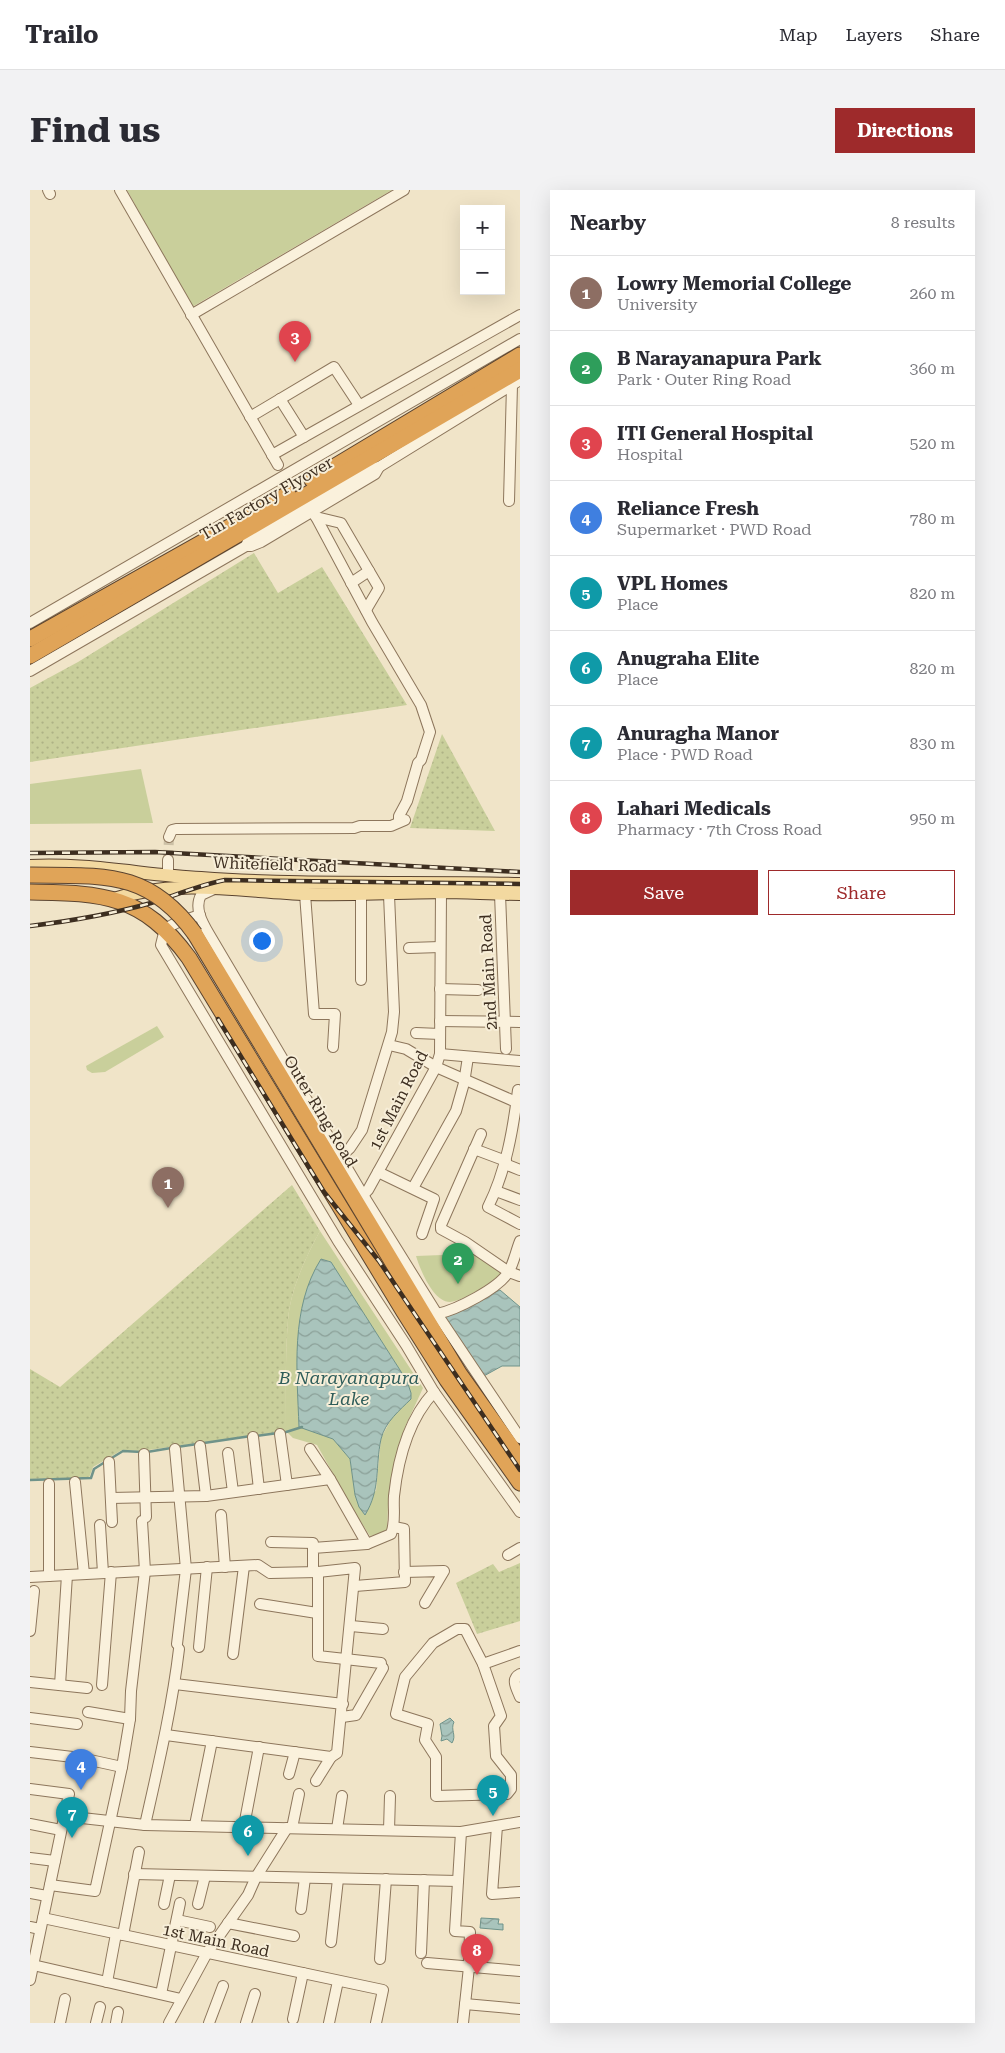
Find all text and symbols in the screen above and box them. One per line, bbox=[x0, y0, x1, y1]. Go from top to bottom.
text: Trailo bbox=[25, 21, 99, 49]
text: Map bbox=[779, 24, 818, 45]
text: Layers bbox=[846, 24, 902, 45]
text: Share bbox=[930, 24, 980, 45]
button: Directions bbox=[835, 108, 975, 153]
text: Find us bbox=[30, 110, 160, 151]
map controls bbox=[460, 205, 505, 295]
button: + bbox=[460, 205, 505, 250]
text: Nearby bbox=[570, 211, 646, 235]
text: 8 results bbox=[891, 213, 955, 232]
button: − bbox=[460, 250, 505, 295]
text: Lowry Memorial College bbox=[617, 272, 851, 295]
text: 1 bbox=[582, 284, 590, 303]
text: 260 m bbox=[909, 284, 955, 303]
text: University bbox=[617, 295, 698, 314]
pin: 3 bbox=[279, 321, 311, 362]
text: B Narayanapura Park bbox=[617, 347, 822, 370]
text: 2 bbox=[582, 359, 590, 378]
text: 360 m bbox=[909, 359, 955, 378]
text: Park · Outer Ring Road bbox=[617, 370, 791, 389]
text: ITI General Hospital bbox=[617, 422, 813, 445]
text: 3 bbox=[582, 434, 590, 453]
text: 520 m bbox=[909, 434, 955, 453]
text: Hospital bbox=[617, 445, 683, 464]
street label: Tin Factory Flyover bbox=[197, 453, 336, 544]
text: Reliance Fresh bbox=[617, 497, 759, 520]
text: 4 bbox=[582, 509, 590, 528]
text: 780 m bbox=[909, 509, 955, 528]
text: Supermarket · PWD Road bbox=[617, 520, 812, 539]
text: VPL Homes bbox=[617, 572, 728, 595]
text: 5 bbox=[582, 584, 590, 603]
text: 820 m bbox=[909, 584, 955, 603]
text: Place bbox=[617, 595, 658, 614]
text: Anugraha Elite bbox=[617, 647, 760, 670]
text: 6 bbox=[582, 659, 590, 678]
text: 820 m bbox=[909, 659, 955, 678]
text: Place bbox=[617, 670, 658, 689]
text: Anuragha Manor bbox=[617, 722, 779, 745]
text: 7 bbox=[582, 734, 590, 753]
text: 830 m bbox=[909, 734, 955, 753]
text: Place · PWD Road bbox=[617, 745, 753, 764]
text: Lahari Medicals bbox=[617, 797, 771, 820]
text: 8 bbox=[582, 809, 590, 828]
text: 950 m bbox=[909, 809, 955, 828]
text: Pharmacy · 7th Cross Road bbox=[617, 820, 822, 839]
street label: Whitefield Road bbox=[212, 853, 337, 876]
button: Save bbox=[570, 870, 758, 915]
button: Share bbox=[768, 870, 955, 915]
street label: 2nd Main Road bbox=[476, 913, 501, 1030]
your location bbox=[249, 928, 275, 954]
street label: 1st Main Road bbox=[365, 1047, 432, 1153]
street label: Outer Ring Road bbox=[280, 1052, 361, 1171]
pin: 1 bbox=[152, 1167, 184, 1208]
pin: 2 bbox=[442, 1243, 474, 1284]
water label: B Narayanapura Lake bbox=[278, 1367, 420, 1409]
pin: 4 bbox=[65, 1749, 97, 1790]
pin: 5 bbox=[477, 1775, 509, 1816]
pin: 7 bbox=[56, 1797, 88, 1838]
pin: 6 bbox=[232, 1815, 264, 1856]
street label: 1st Main Road bbox=[161, 1920, 271, 1961]
pin: 8 bbox=[461, 1934, 493, 1975]

